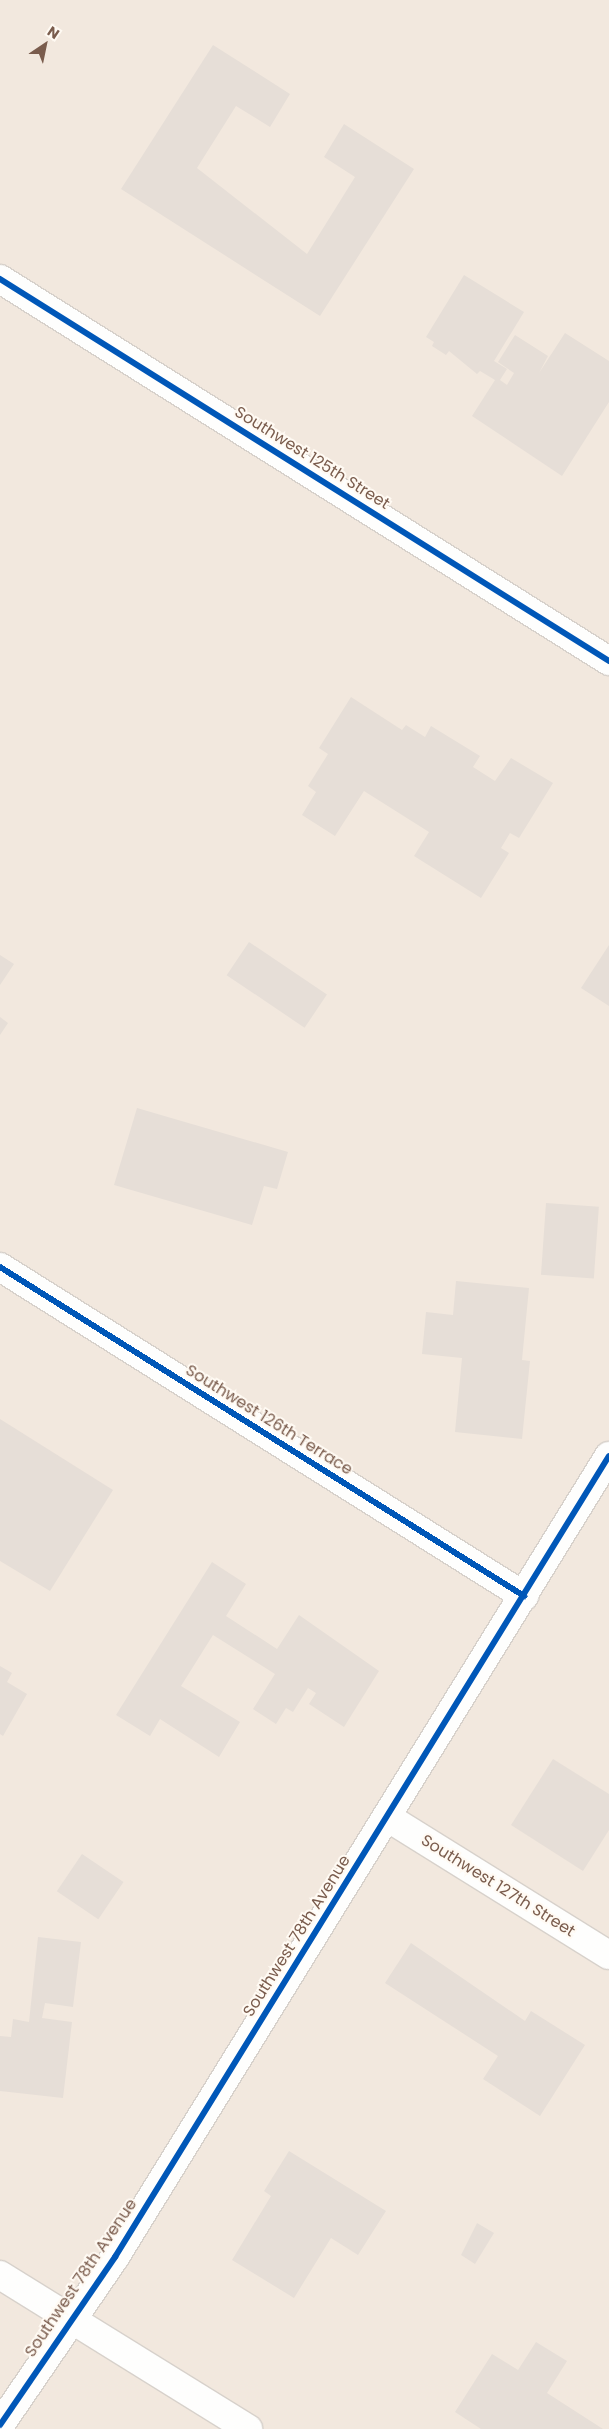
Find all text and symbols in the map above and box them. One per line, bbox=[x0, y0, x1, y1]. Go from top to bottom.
north arrow bbox=[20, 20, 70, 70]
text: N bbox=[43, 21, 63, 44]
street label: Southwest 125th Street bbox=[231, 402, 393, 514]
street label: Southwest 126th Terrace bbox=[182, 1361, 356, 1479]
street label: Southwest 127th Street bbox=[418, 1831, 578, 1941]
street label: Southwest 78th Avenue bbox=[239, 1852, 355, 2020]
street label: Southwest 78th Avenue bbox=[21, 2195, 141, 2361]

